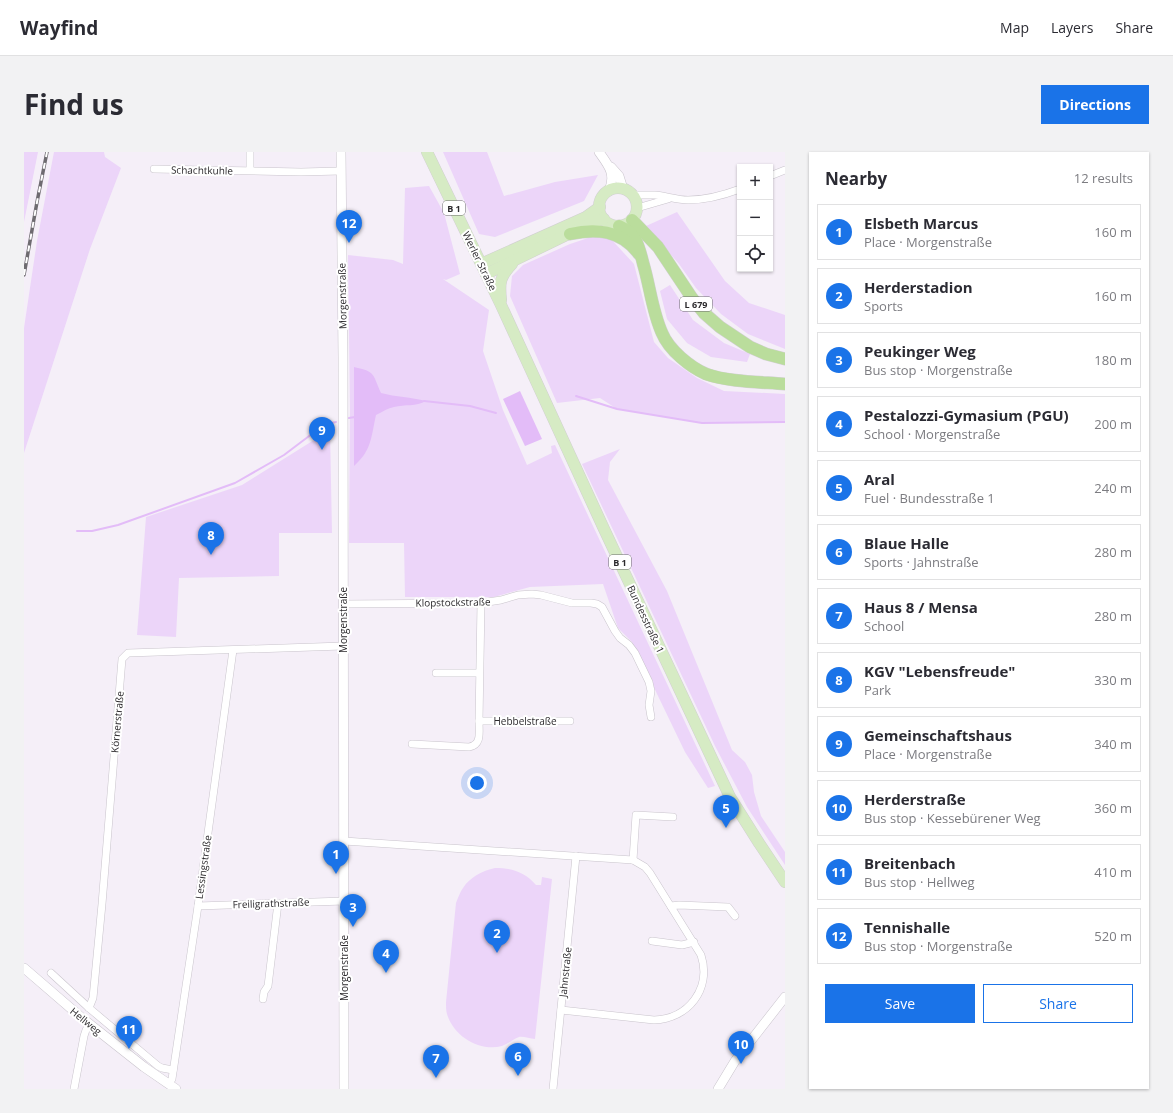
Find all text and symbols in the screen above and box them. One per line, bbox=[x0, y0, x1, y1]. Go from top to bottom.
text: Wayfind bbox=[20, 15, 98, 41]
text: Map bbox=[1000, 18, 1029, 37]
text: Layers bbox=[1051, 18, 1093, 37]
text: Share bbox=[1115, 18, 1153, 37]
text: Find us bbox=[24, 85, 124, 123]
button: Directions bbox=[1041, 85, 1149, 124]
street label: Schachtkuhle bbox=[171, 162, 234, 178]
map controls bbox=[737, 164, 773, 272]
button: + bbox=[737, 164, 773, 200]
text: Nearby bbox=[825, 167, 887, 190]
text: 12 results bbox=[1074, 169, 1133, 187]
button: − bbox=[737, 200, 773, 236]
road number: B 1 bbox=[443, 201, 465, 215]
pin: 12 bbox=[336, 210, 362, 243]
text: Elsbeth Marcus bbox=[864, 213, 978, 233]
text: 1 bbox=[835, 223, 843, 241]
text: 160 m bbox=[1094, 223, 1132, 241]
street label: Werler Straße bbox=[460, 229, 501, 293]
text: Place · Morgenstraße bbox=[864, 233, 992, 251]
button: locate bbox=[737, 236, 773, 272]
street label: Morgenstraße bbox=[334, 262, 350, 329]
text: Herderstadion bbox=[864, 277, 973, 297]
text: 2 bbox=[835, 287, 843, 305]
text: 160 m bbox=[1094, 287, 1132, 305]
road number: L 679 bbox=[680, 297, 712, 311]
text: Sports bbox=[864, 297, 903, 315]
text: Peukinger Weg bbox=[864, 341, 976, 361]
text: 3 bbox=[835, 351, 843, 369]
text: 180 m bbox=[1094, 351, 1132, 369]
text: Bus stop · Morgenstraße bbox=[864, 361, 1013, 379]
text: Pestalozzi-Gymasium (PGU) bbox=[864, 405, 1069, 425]
text: 4 bbox=[835, 415, 843, 433]
text: 200 m bbox=[1094, 415, 1132, 433]
pin: 9 bbox=[309, 417, 335, 450]
text: School · Morgenstraße bbox=[864, 425, 1000, 443]
text: Aral bbox=[864, 469, 895, 489]
text: 5 bbox=[835, 479, 843, 497]
text: 240 m bbox=[1094, 479, 1132, 497]
text: Fuel · Bundesstraße 1 bbox=[864, 489, 995, 507]
pin: 8 bbox=[198, 522, 224, 555]
text: Blaue Halle bbox=[864, 533, 949, 553]
text: 6 bbox=[835, 543, 843, 561]
text: 280 m bbox=[1094, 543, 1132, 561]
text: Sports · Jahnstraße bbox=[864, 553, 979, 571]
road number: B 1 bbox=[609, 555, 631, 569]
street label: Bundesstraße 1 bbox=[624, 583, 668, 655]
street label: Morgenstraße bbox=[336, 587, 350, 653]
street label: Klopstockstraße bbox=[415, 594, 491, 610]
text: Haus 8 / Mensa bbox=[864, 597, 978, 617]
text: 7 bbox=[835, 607, 843, 625]
text: 280 m bbox=[1094, 607, 1132, 625]
text: School bbox=[864, 617, 904, 635]
text: KGV "Lebensfreude" bbox=[864, 661, 1015, 681]
text: 8 bbox=[835, 671, 843, 689]
text: 330 m bbox=[1094, 671, 1132, 689]
text: Park bbox=[864, 681, 891, 699]
street label: Körnerstraße bbox=[107, 690, 127, 753]
street label: Hebbelstraße bbox=[493, 714, 557, 728]
text: Gemeinschaftshaus bbox=[864, 725, 1012, 745]
text: 9 bbox=[835, 735, 843, 753]
text: 340 m bbox=[1094, 735, 1132, 753]
text: Place · Morgenstraße bbox=[864, 745, 992, 763]
your location bbox=[467, 773, 487, 793]
text: Herderstraße bbox=[864, 789, 966, 809]
pin: 5 bbox=[713, 795, 739, 828]
text: 10 bbox=[832, 799, 846, 817]
text: 360 m bbox=[1094, 799, 1132, 817]
text: Bus stop · Kessebürener Weg bbox=[864, 809, 1041, 827]
street label: Lessingstraße bbox=[192, 834, 214, 900]
pin: 1 bbox=[323, 841, 349, 874]
text: Breitenbach bbox=[864, 853, 956, 873]
text: 11 bbox=[832, 863, 846, 881]
text: 410 m bbox=[1094, 863, 1132, 881]
text: Bus stop · Hellweg bbox=[864, 873, 975, 891]
pin: 3 bbox=[340, 894, 366, 927]
street label: Freiligrathstraße bbox=[232, 895, 310, 911]
text: Tennishalle bbox=[864, 917, 950, 937]
pin: 2 bbox=[484, 920, 510, 953]
text: 12 bbox=[832, 927, 846, 945]
text: 520 m bbox=[1094, 927, 1132, 945]
street label: Morgenstraße bbox=[337, 935, 351, 1001]
text: Bus stop · Morgenstraße bbox=[864, 937, 1013, 955]
pin: 4 bbox=[373, 940, 399, 973]
street label: Jahnstraße bbox=[555, 946, 575, 999]
button: Save bbox=[825, 984, 975, 1023]
button: Share bbox=[983, 984, 1133, 1023]
street label: Hellweg bbox=[67, 1004, 105, 1038]
pin: 11 bbox=[116, 1016, 142, 1049]
pin: 10 bbox=[728, 1031, 754, 1064]
pin: 6 bbox=[505, 1043, 531, 1076]
pin: 7 bbox=[423, 1045, 449, 1078]

